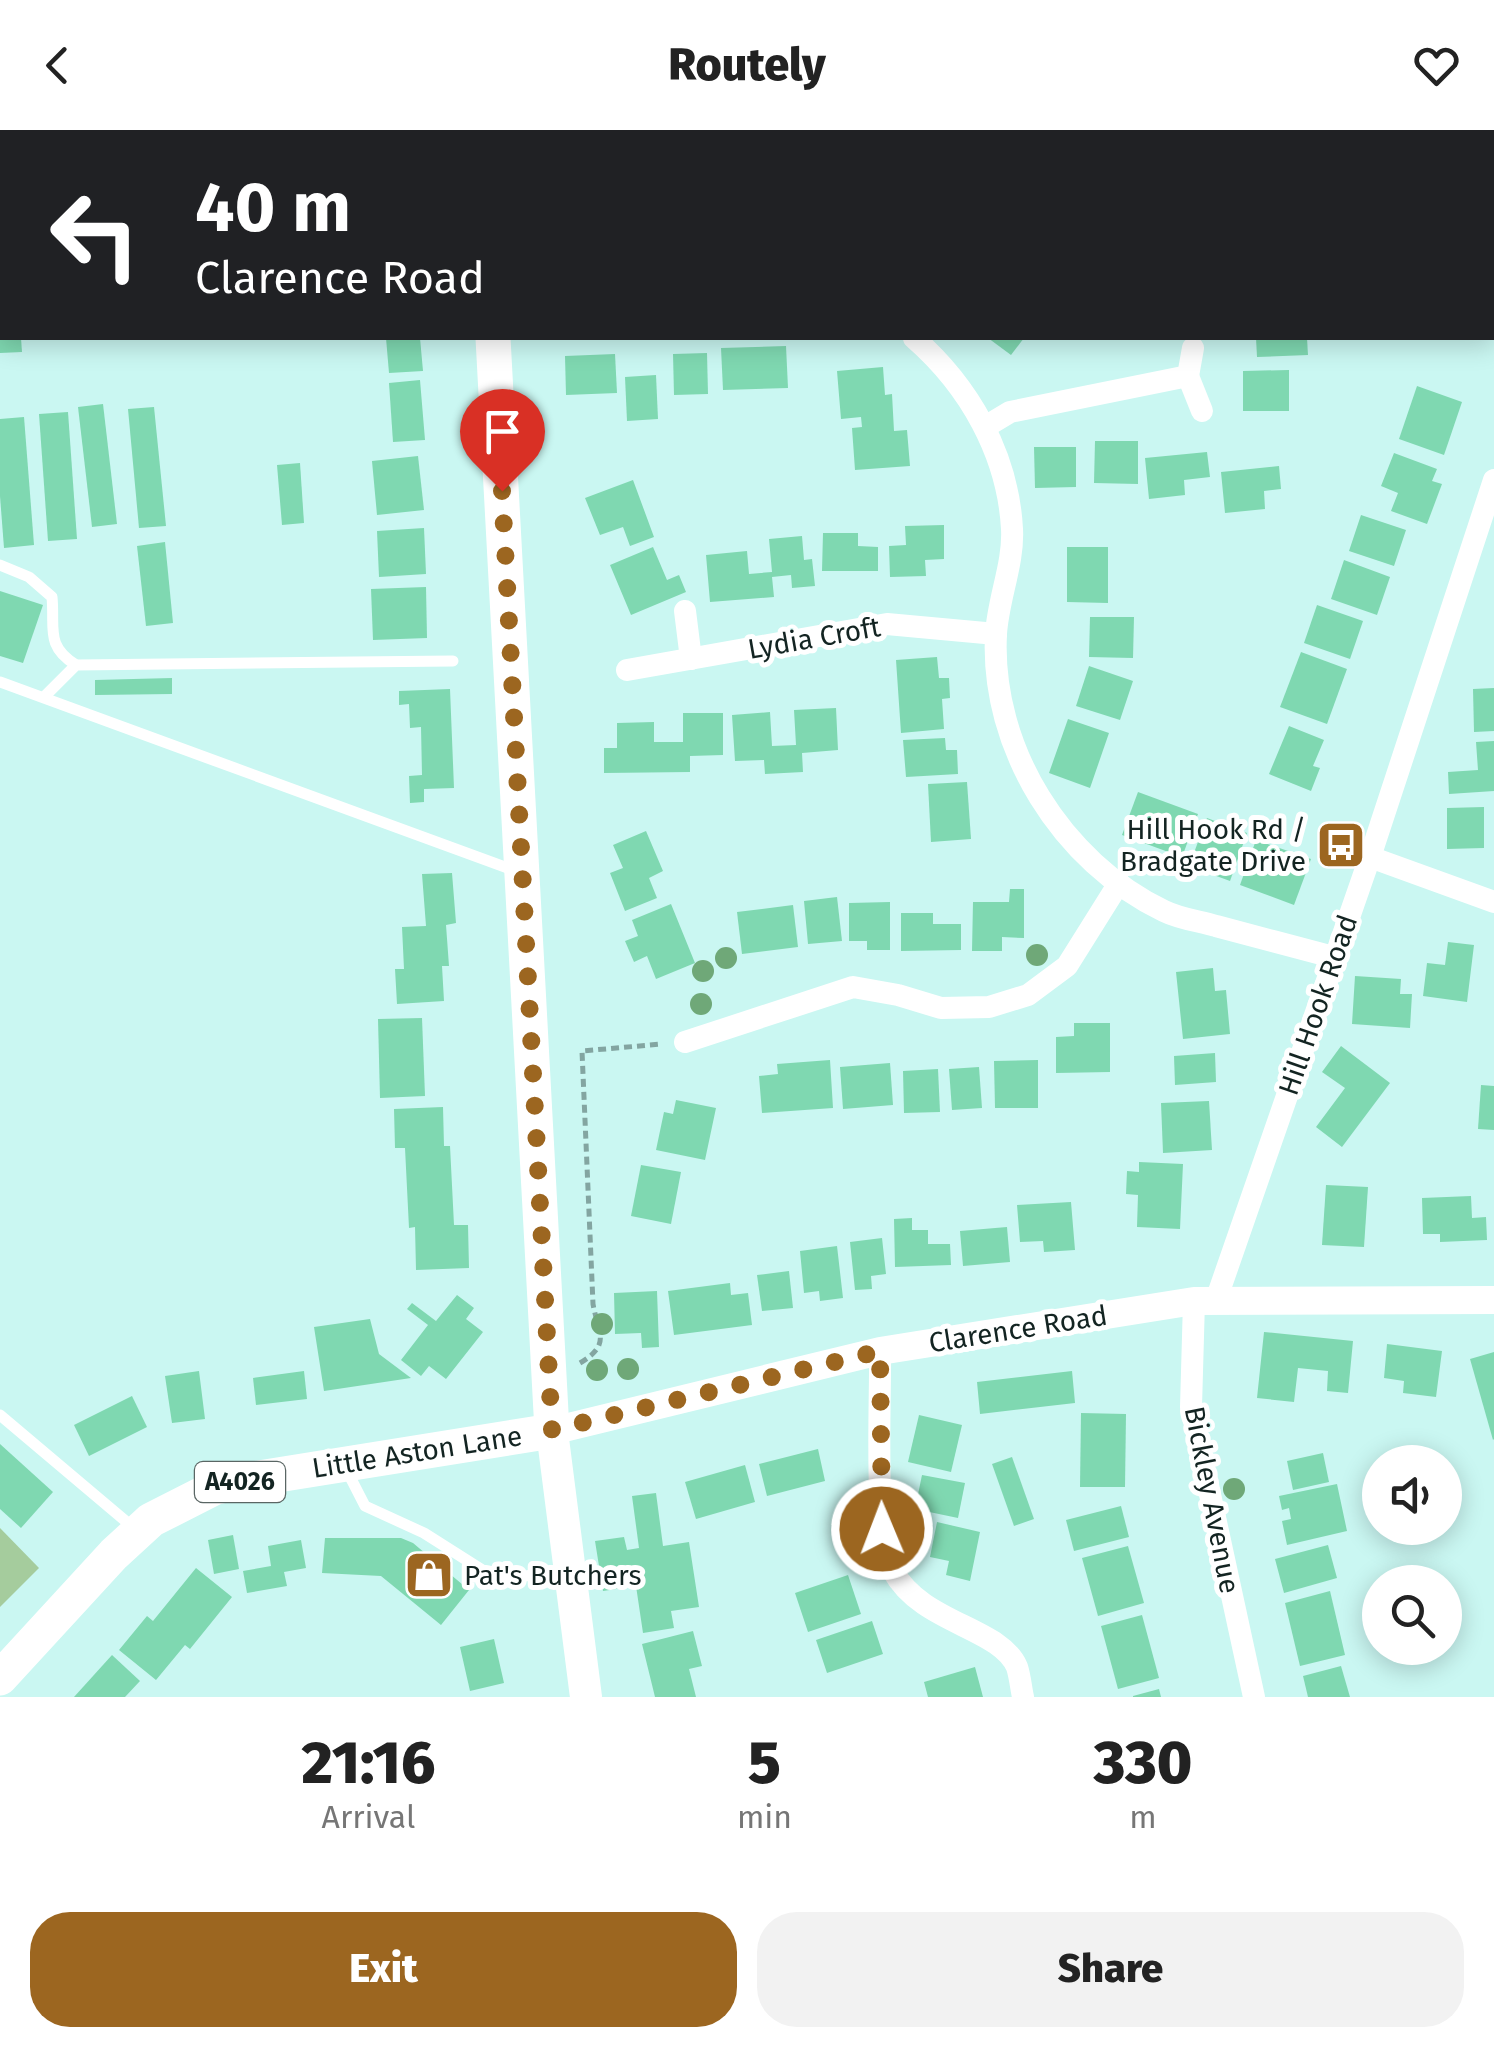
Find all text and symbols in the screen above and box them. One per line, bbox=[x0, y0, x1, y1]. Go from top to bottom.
icon: back bbox=[30, 38, 85, 93]
text: Routely bbox=[668, 38, 826, 92]
icon: heart bbox=[1409, 38, 1464, 93]
text: 40 m bbox=[195, 166, 351, 250]
icon: left bbox=[30, 170, 160, 300]
text: Clarence Road bbox=[195, 251, 485, 305]
pin bbox=[460, 389, 545, 492]
icon: arrive bbox=[475, 404, 530, 459]
street label: Lydia Croft bbox=[745, 610, 884, 666]
place label: Hill Hook Rd / Bradgate Drive bbox=[1120, 813, 1306, 878]
bus stop icon: Hill Hook Rd / Bradgate Drive bbox=[1315, 819, 1367, 871]
street label: Hill Hook Road bbox=[1272, 910, 1364, 1100]
street label: Clarence Road bbox=[926, 1299, 1110, 1359]
street label: Bickley Avenue bbox=[1178, 1404, 1246, 1596]
street label: Little Aston Lane bbox=[310, 1419, 524, 1485]
map controls bbox=[1362, 1445, 1462, 1665]
button: sound bbox=[1362, 1445, 1462, 1545]
road number: A4026 bbox=[195, 1462, 285, 1502]
position arrow bbox=[830, 1477, 934, 1581]
shop icon: Pat's Butchers bbox=[403, 1549, 455, 1601]
place label: Pat's Butchers bbox=[464, 1559, 642, 1592]
button: search bbox=[1362, 1565, 1462, 1665]
text: 21:16 bbox=[302, 1727, 435, 1799]
text: 5 bbox=[748, 1727, 781, 1799]
text: 330 bbox=[1094, 1727, 1192, 1799]
text: Arrival bbox=[322, 1798, 415, 1836]
text: min bbox=[737, 1798, 792, 1836]
text: m bbox=[1129, 1798, 1157, 1836]
button: Exit bbox=[30, 1912, 737, 2027]
button: Share bbox=[757, 1912, 1464, 2027]

